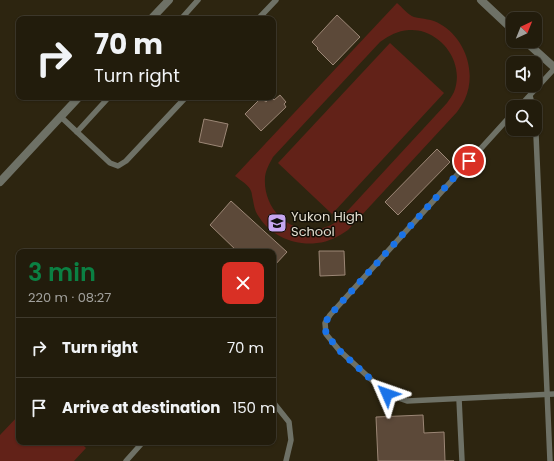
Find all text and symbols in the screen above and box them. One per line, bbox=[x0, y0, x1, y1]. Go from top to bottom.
north arrow bbox=[506, 12, 542, 48]
map controls bbox=[506, 12, 542, 136]
text: 70 m bbox=[94, 25, 163, 64]
icon: right bbox=[28, 32, 80, 84]
button: sound bbox=[506, 56, 542, 92]
text: Turn right bbox=[94, 63, 180, 88]
button: search bbox=[506, 100, 542, 136]
pin bbox=[452, 144, 486, 178]
icon: arrive bbox=[458, 150, 480, 172]
place label: Yukon High School bbox=[291, 207, 363, 241]
school or university icon: Yukon High School bbox=[266, 212, 288, 234]
text: 3 min bbox=[28, 256, 96, 289]
button: close bbox=[222, 262, 264, 304]
text: 220 m · 08:27 bbox=[28, 288, 111, 307]
icon: right bbox=[28, 337, 50, 359]
text: Turn right bbox=[62, 337, 138, 358]
text: 70 m bbox=[227, 337, 264, 358]
position arrow bbox=[366, 373, 408, 415]
icon: arrive bbox=[28, 397, 50, 419]
text: Arrive at destination bbox=[62, 397, 220, 418]
text: 150 m bbox=[232, 397, 275, 418]

